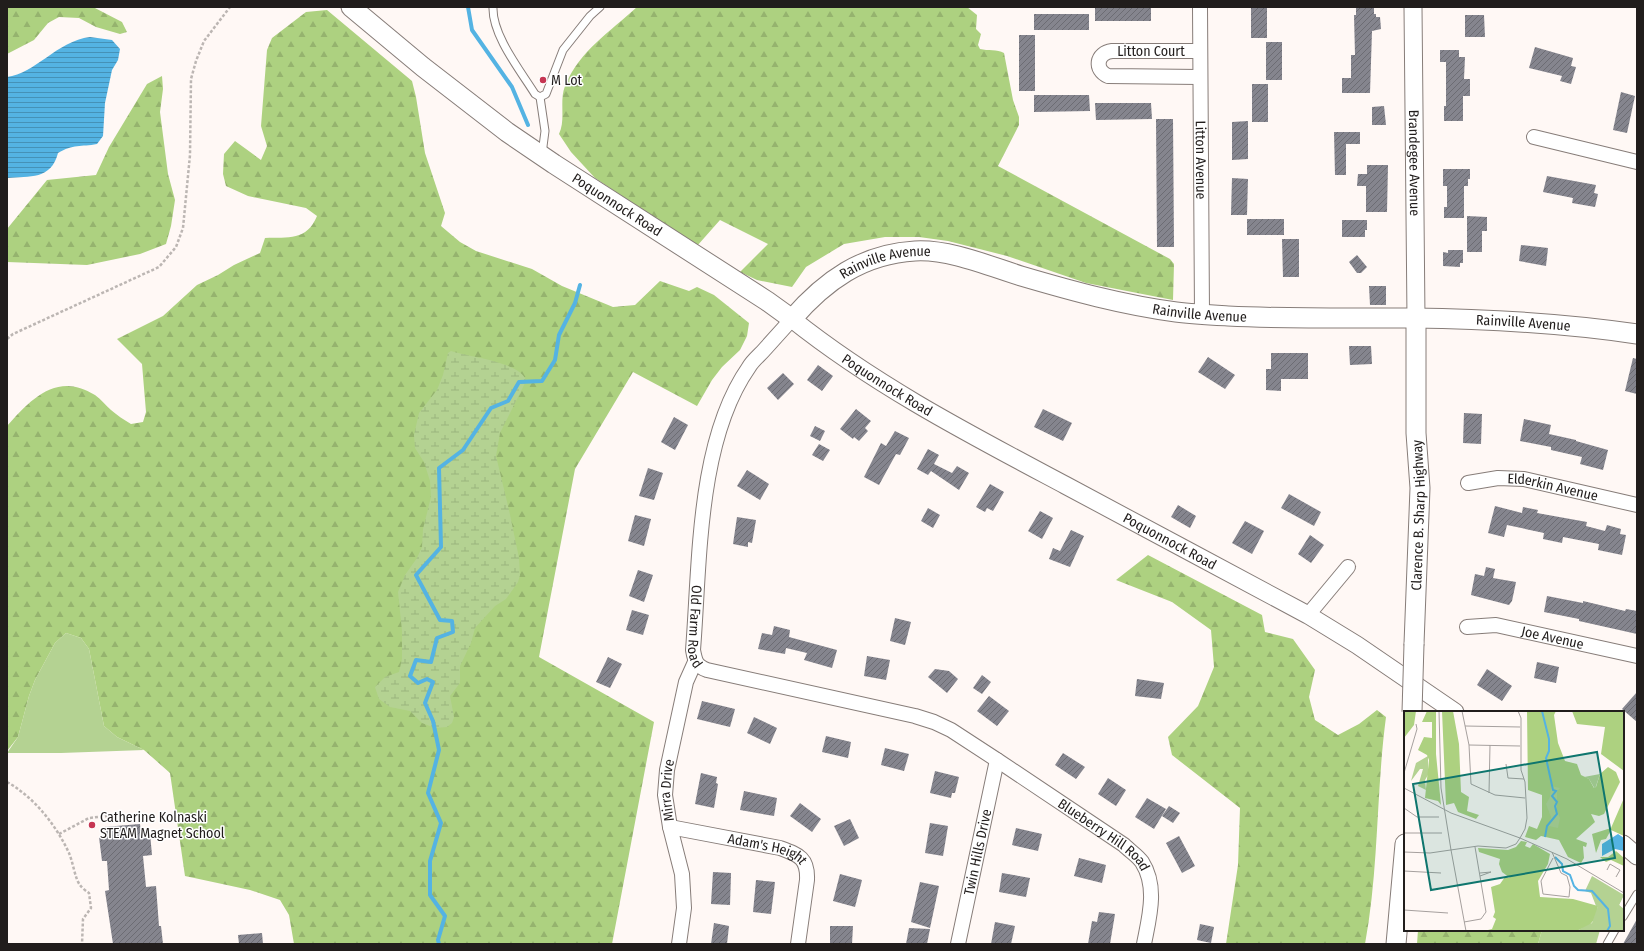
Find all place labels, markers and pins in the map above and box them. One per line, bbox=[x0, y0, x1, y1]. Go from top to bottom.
place label: M Lot bbox=[551, 72, 583, 89]
marker: M Lot bbox=[538, 75, 548, 85]
place label: Catherine Kolnaski STEAM Magnet School bbox=[100, 809, 225, 842]
marker: Catherine Kolnaski STEAM Magnet School bbox=[87, 820, 97, 830]

